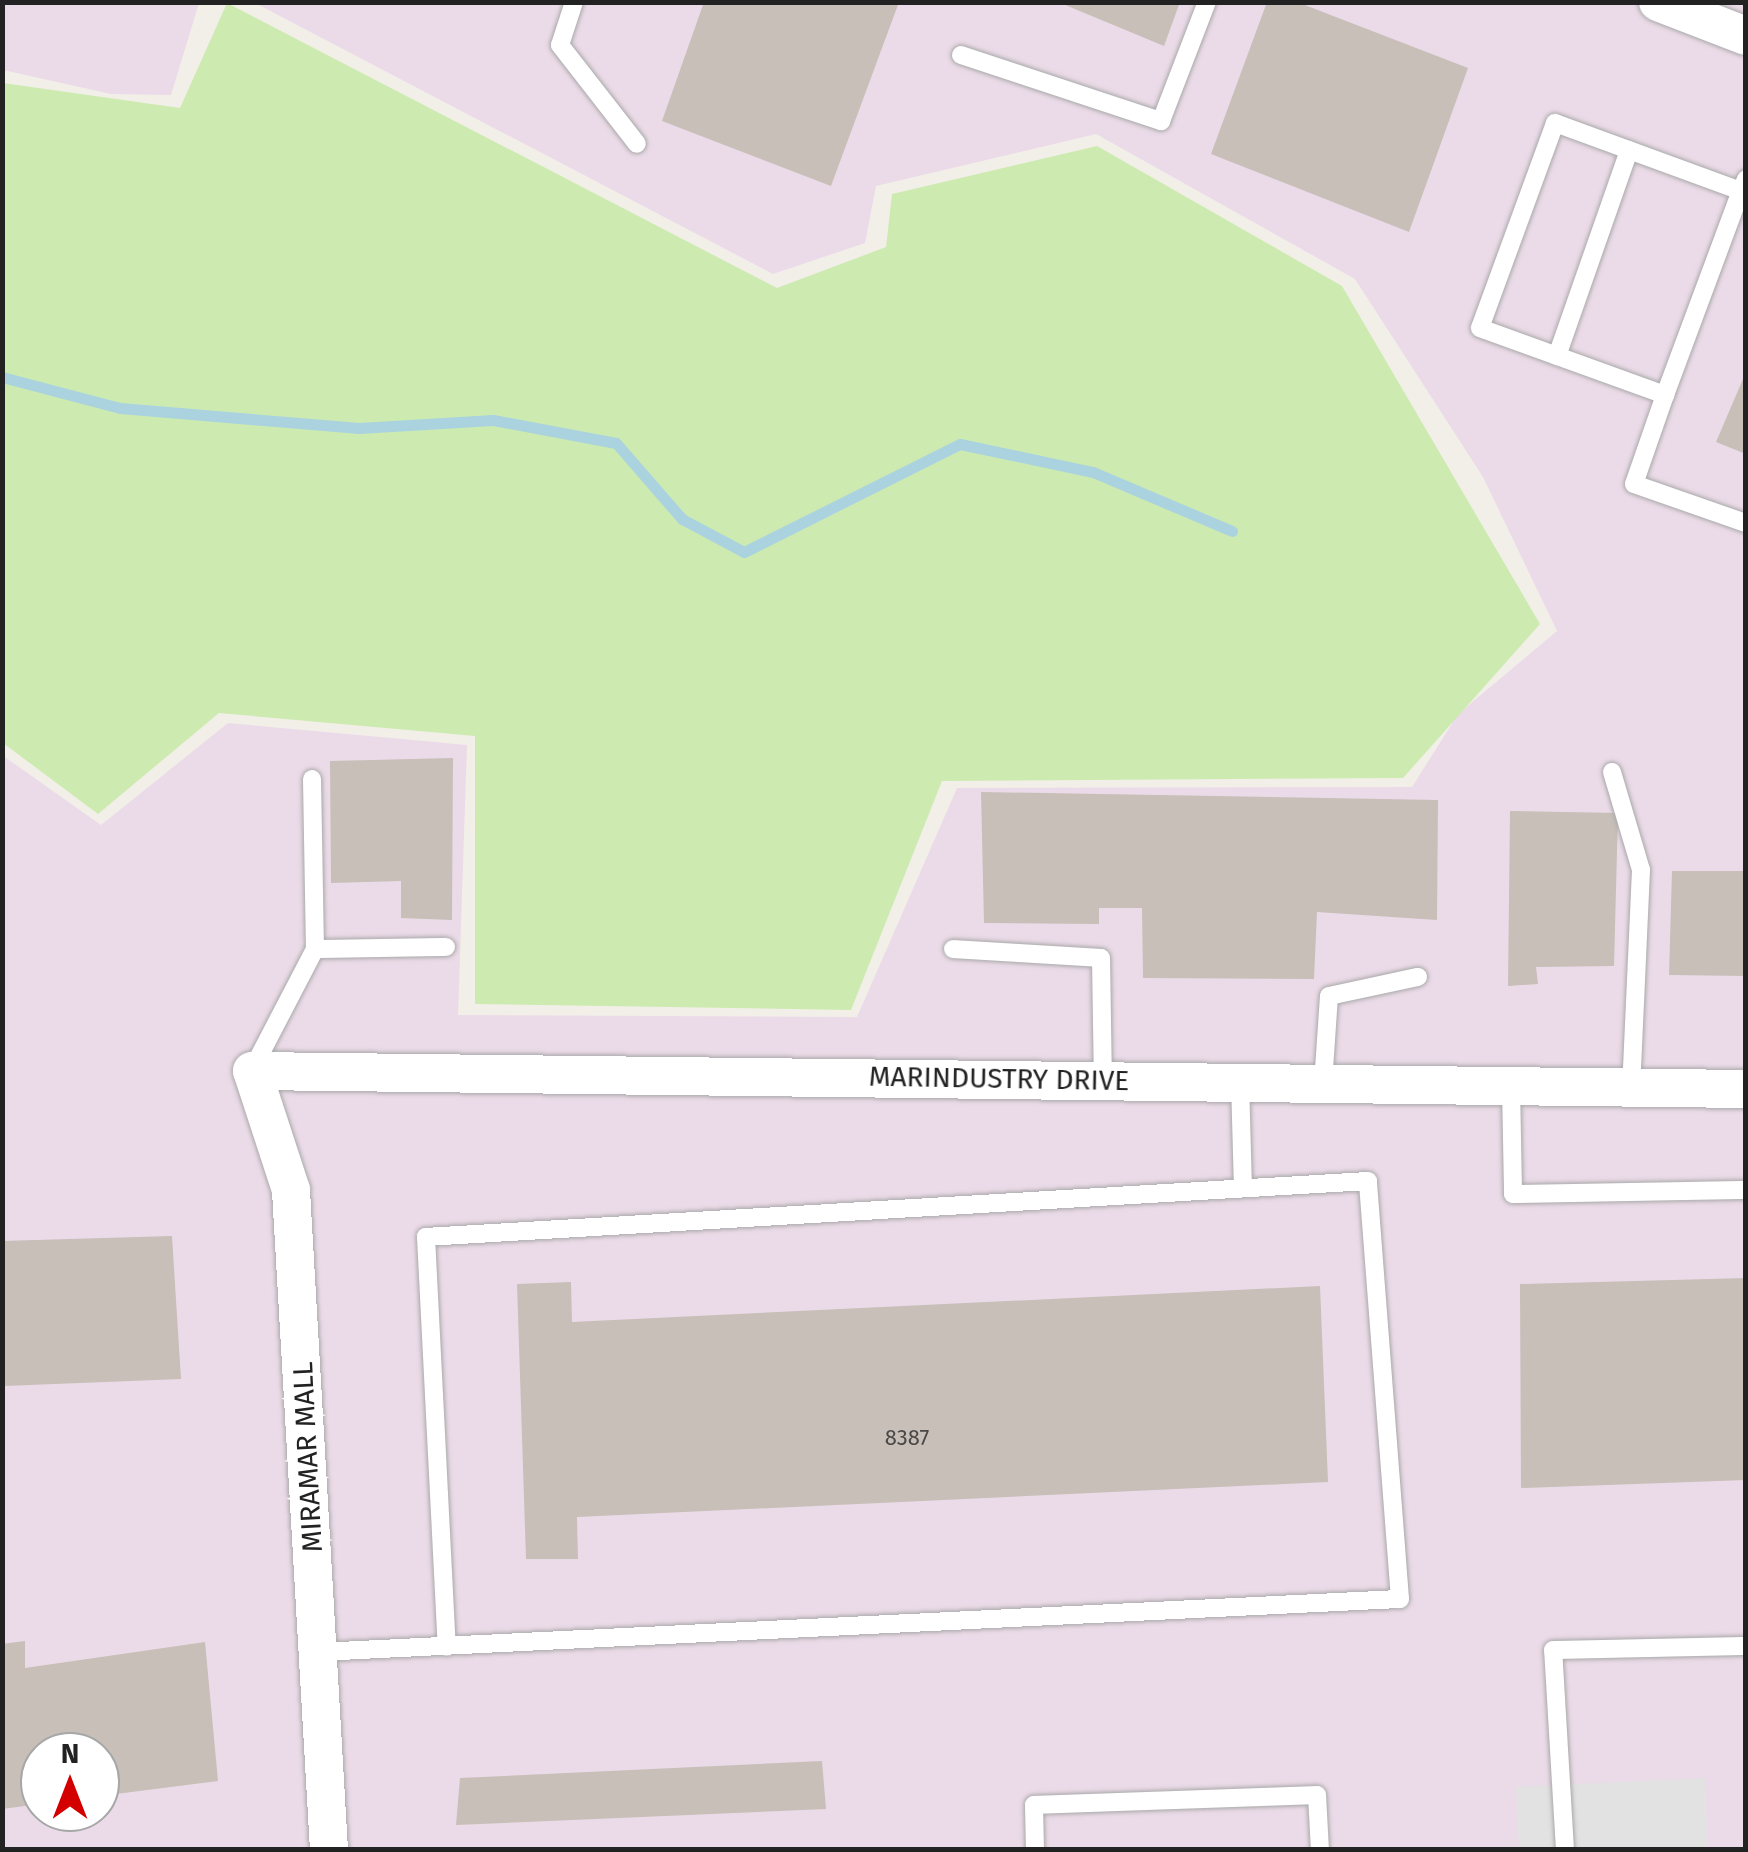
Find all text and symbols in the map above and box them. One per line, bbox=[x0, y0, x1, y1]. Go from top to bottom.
street label: MARINDUSTRY DRIVE bbox=[868, 1060, 1130, 1098]
street label: MIRAMAR MALL bbox=[286, 1361, 330, 1553]
house number: 8387 bbox=[885, 1425, 929, 1451]
north arrow bbox=[20, 1732, 120, 1832]
text: N bbox=[61, 1737, 79, 1770]

